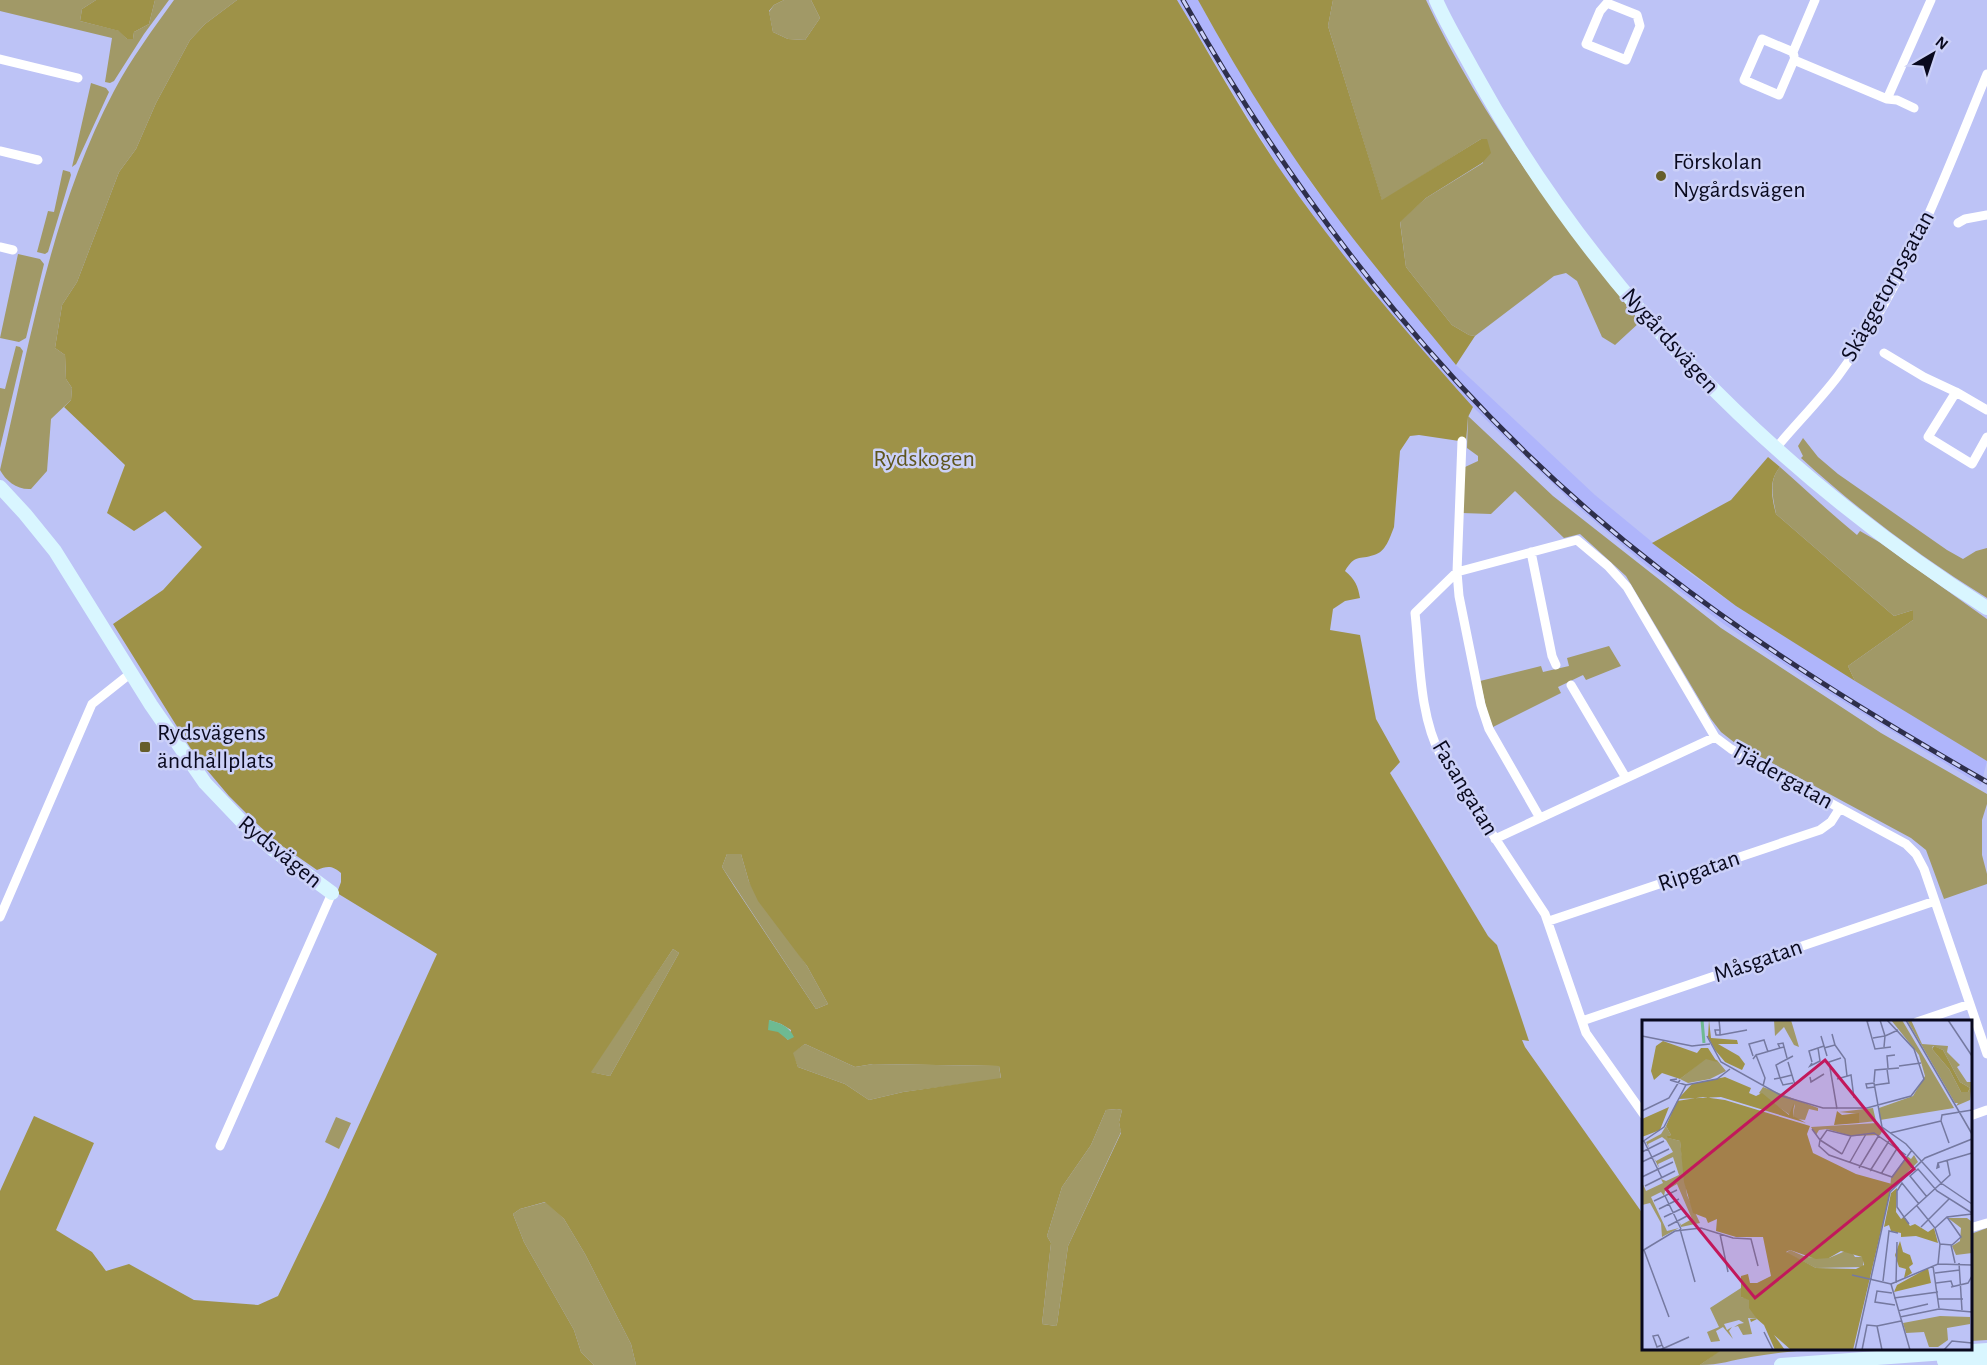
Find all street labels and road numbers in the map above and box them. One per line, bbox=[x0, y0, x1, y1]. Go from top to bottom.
street label: Skäggetorpsgatan bbox=[1837, 207, 1939, 365]
street label: Nygårdsvägen bbox=[1617, 284, 1723, 398]
street label: Fasangatan bbox=[1427, 736, 1503, 840]
street label: Tjädergatan bbox=[1727, 738, 1837, 814]
street label: Rydsvägen bbox=[234, 811, 326, 893]
street label: Ripgatan bbox=[1655, 846, 1743, 896]
street label: Måsgatan bbox=[1711, 935, 1805, 987]

